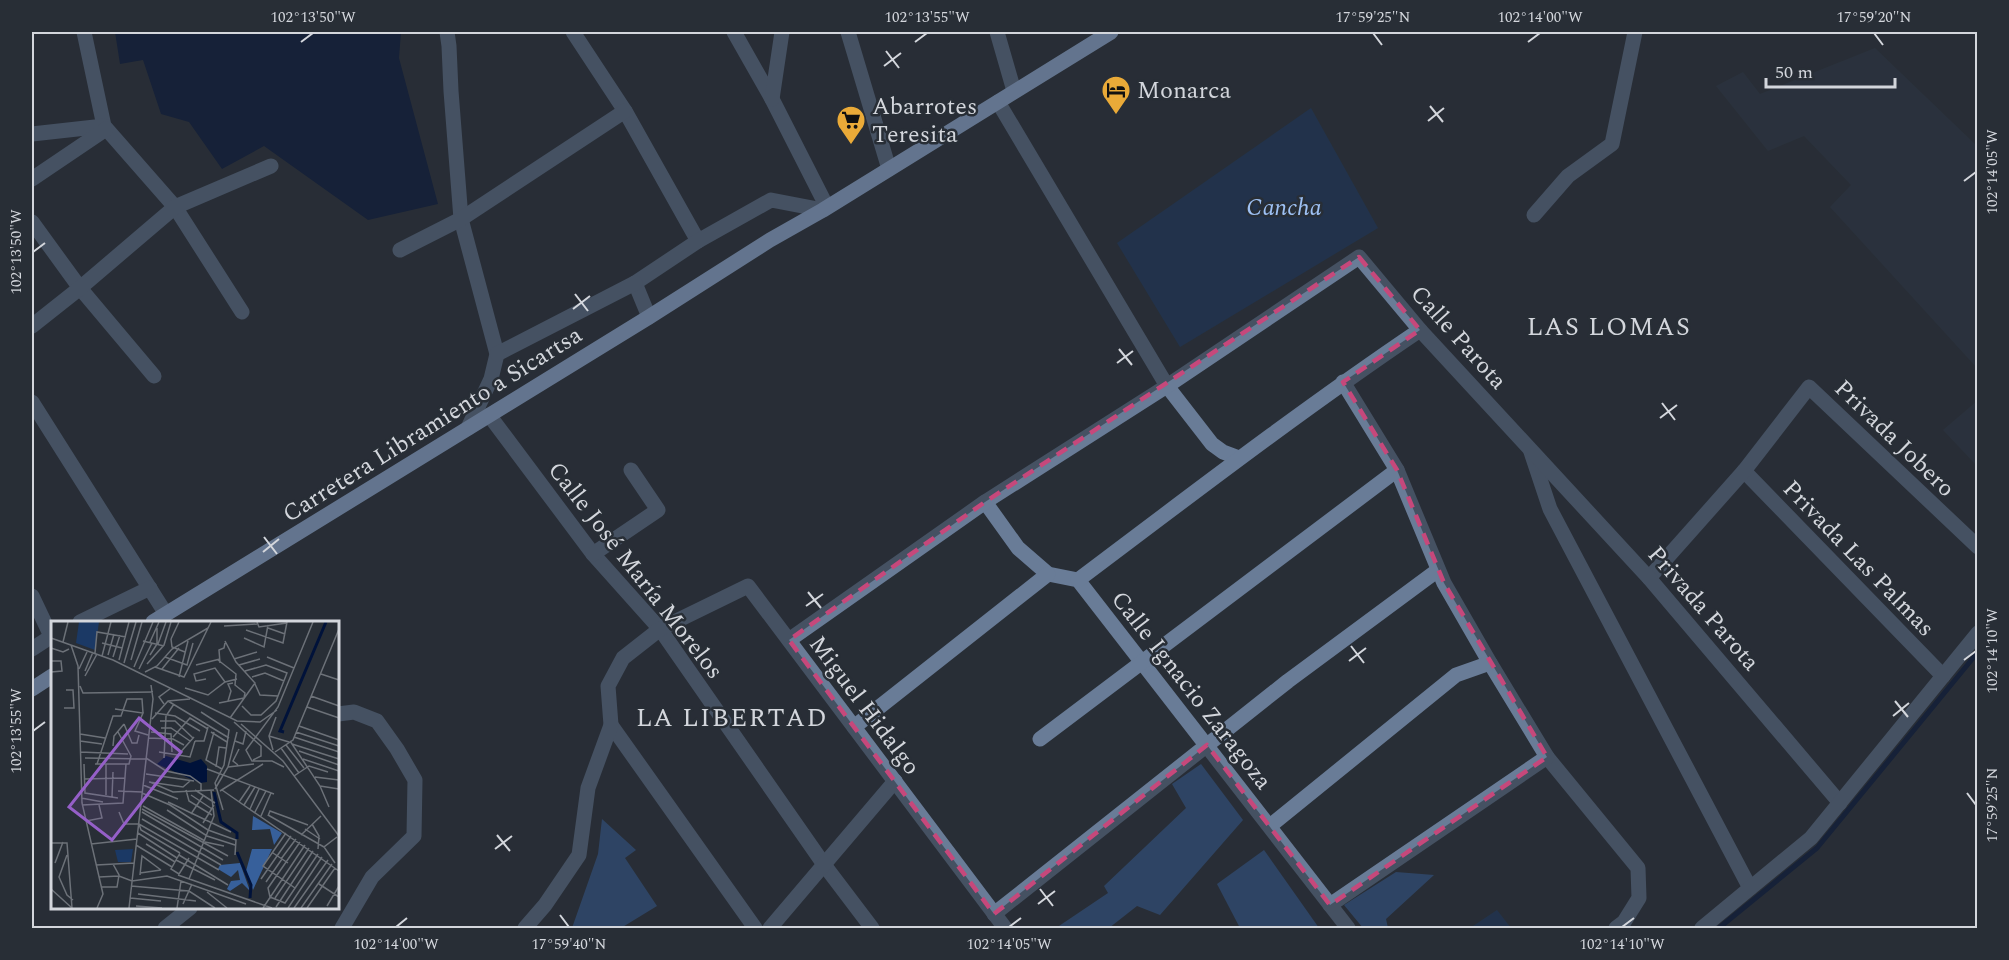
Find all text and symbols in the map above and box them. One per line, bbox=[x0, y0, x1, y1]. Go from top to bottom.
text: 102°13'50"W bbox=[270, 6, 356, 29]
text: 102°13'55"W bbox=[884, 6, 970, 29]
text: 17°59'25"N bbox=[1336, 6, 1411, 29]
text: 102°14'00"W bbox=[1497, 6, 1583, 29]
text: 17°59'20"N bbox=[1837, 6, 1912, 29]
scale bar bbox=[1766, 51, 1895, 89]
text: 50 m bbox=[1775, 59, 1813, 86]
place label: Monarca bbox=[1137, 73, 1232, 109]
hotel icon: Monarca bbox=[1100, 74, 1132, 116]
place label: Abarrotes Teresita bbox=[872, 89, 977, 153]
supermarket icon: Abarrotes Teresita bbox=[835, 104, 867, 146]
text: 102°14'05"W bbox=[1981, 129, 2004, 215]
park label: Cancha bbox=[1246, 190, 1322, 226]
text: 102°13'50"W bbox=[5, 209, 28, 295]
street label: Calle Parota bbox=[1401, 277, 1515, 398]
district label: LAS LOMAS bbox=[1527, 307, 1691, 347]
street label: Carretera Libramiento a Sicartsa bbox=[276, 317, 590, 532]
street label: Privada Jobero bbox=[1826, 372, 1963, 506]
street label: Calle José María Morelos bbox=[539, 454, 732, 687]
street label: Privada Las Palmas bbox=[1774, 472, 1943, 645]
street label: Privada Parota bbox=[1639, 538, 1768, 679]
street label: Calle Ignacio Zaragoza bbox=[1102, 583, 1281, 798]
text: 102°14'10"W bbox=[1981, 608, 2004, 694]
inset map bbox=[51, 621, 339, 909]
street label: Miguel Hidalgo bbox=[800, 628, 929, 783]
text: 102°13'55"W bbox=[5, 688, 28, 774]
district label: LA LIBERTAD bbox=[636, 698, 828, 738]
text: 17°59'25"N bbox=[1981, 767, 2004, 843]
text: 102°14'00"W bbox=[353, 933, 439, 956]
text: 17°59'40"N bbox=[532, 933, 607, 956]
text: 102°14'05"W bbox=[966, 933, 1052, 956]
text: 102°14'10"W bbox=[1579, 933, 1665, 956]

